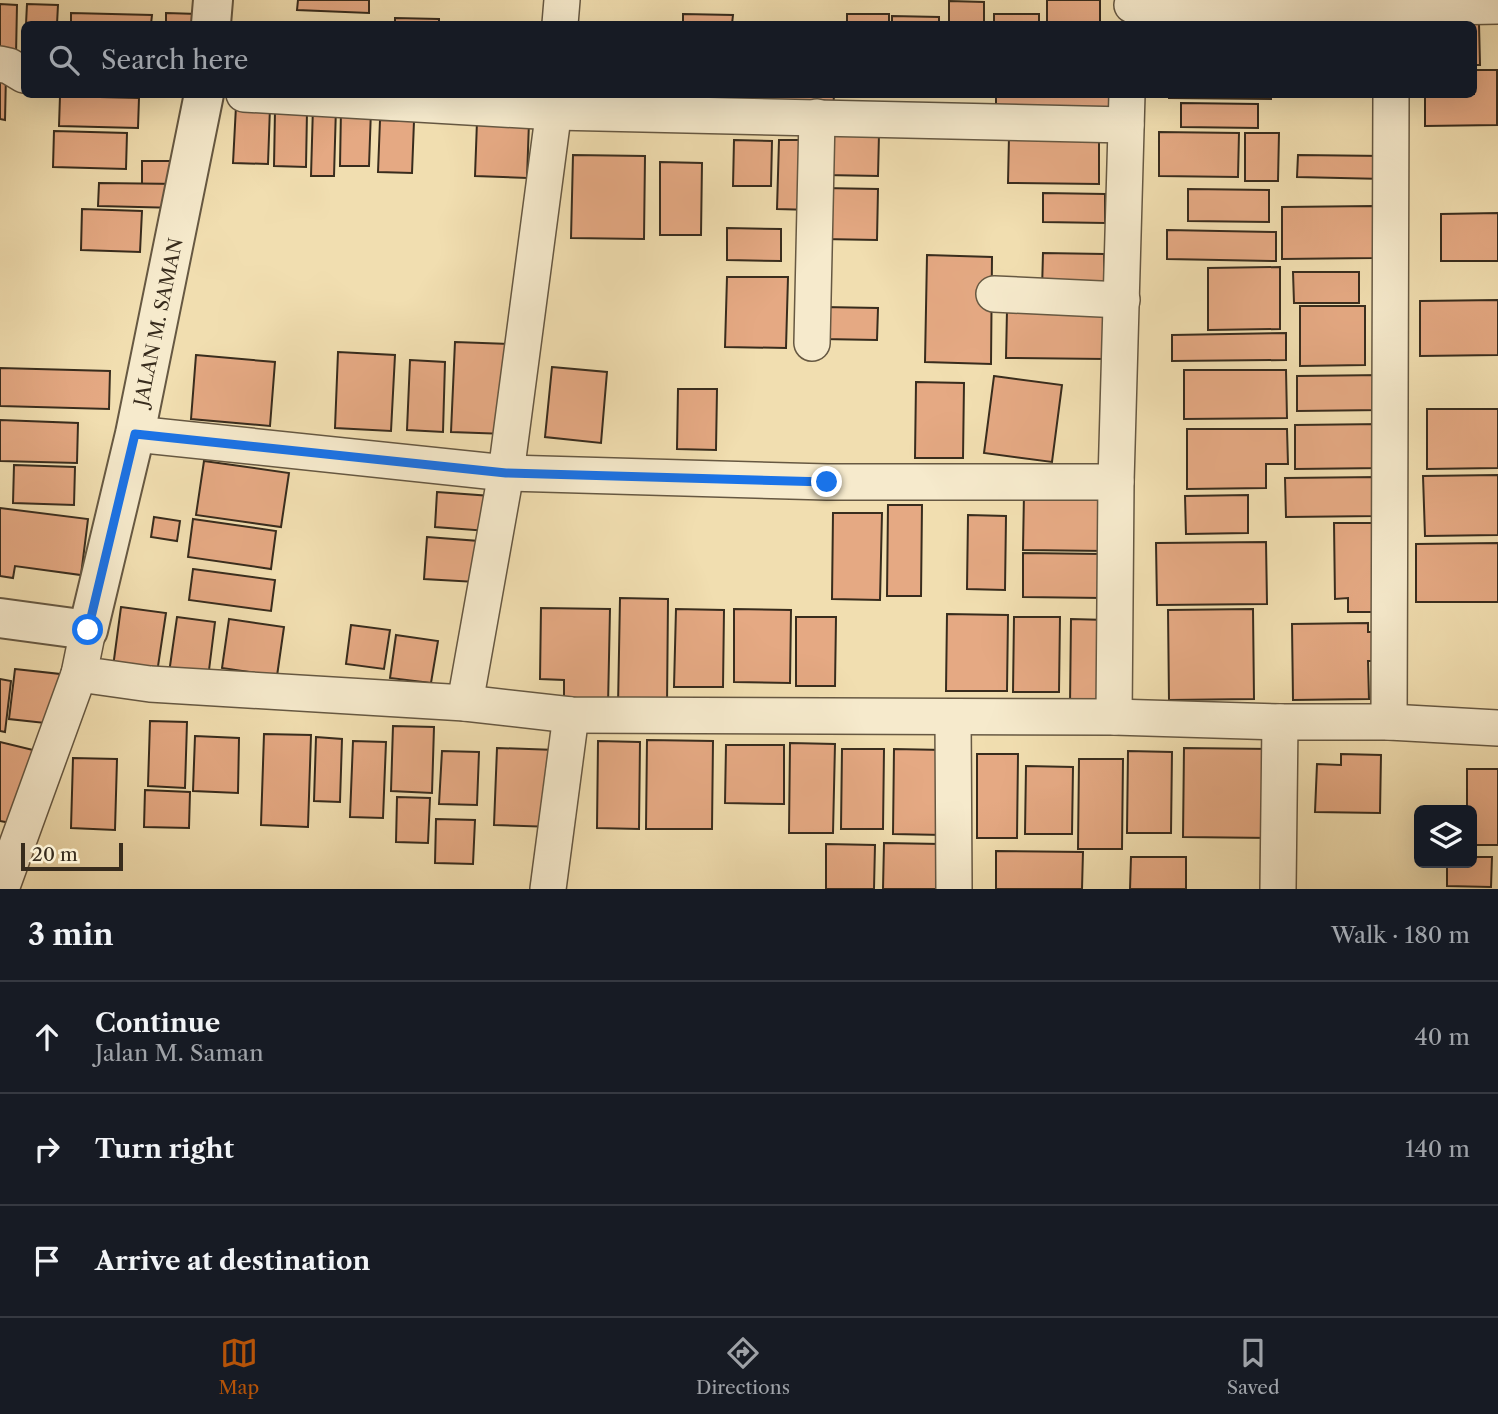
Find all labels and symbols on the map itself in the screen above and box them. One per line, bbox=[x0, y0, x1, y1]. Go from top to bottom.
street label: JALAN M. SAMAN bbox=[129, 236, 188, 411]
route end bbox=[811, 466, 842, 497]
route start bbox=[72, 614, 103, 645]
scale bar bbox=[21, 840, 122, 872]

